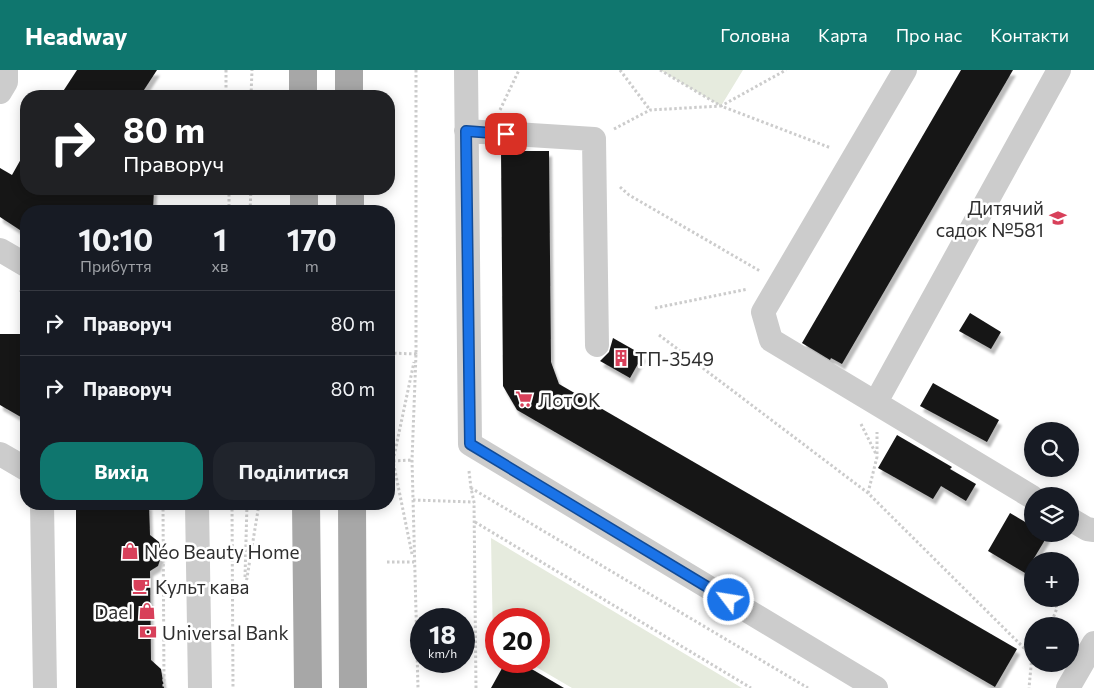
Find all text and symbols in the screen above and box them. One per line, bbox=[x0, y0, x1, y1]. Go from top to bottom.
text: Headway bbox=[25, 21, 128, 50]
text: Головна bbox=[720, 24, 790, 46]
text: Карта bbox=[818, 24, 868, 46]
text: Про нас bbox=[896, 24, 962, 46]
text: Контакти bbox=[990, 24, 1069, 46]
text: 80 m bbox=[123, 107, 205, 150]
icon: right bbox=[40, 110, 105, 175]
pin bbox=[485, 113, 527, 155]
icon: arrive bbox=[492, 120, 520, 148]
text: Праворуч bbox=[123, 150, 224, 177]
place label: Дитячий садок №581 bbox=[936, 196, 1044, 241]
school or university icon: Дитячий садок №581 bbox=[1048, 208, 1068, 228]
text: 10:10 bbox=[78, 220, 153, 257]
text: 1 bbox=[213, 220, 227, 257]
text: 170 bbox=[287, 220, 337, 257]
text: Прибуття bbox=[80, 256, 152, 275]
text: хв bbox=[212, 256, 229, 275]
text: m bbox=[305, 256, 319, 275]
icon: right bbox=[40, 309, 68, 337]
text: Праворуч bbox=[83, 312, 172, 335]
text: 80 m bbox=[331, 312, 375, 335]
place label: ТП-3549 bbox=[635, 347, 714, 370]
building icon: ТП-3549 bbox=[611, 348, 631, 368]
icon: right bbox=[40, 374, 68, 402]
text: Праворуч bbox=[83, 377, 172, 400]
text: 80 m bbox=[331, 377, 375, 400]
place label: ЛотОК bbox=[538, 388, 601, 411]
supermarket icon: ЛотОК bbox=[514, 389, 534, 409]
map controls bbox=[1024, 422, 1079, 672]
button: search bbox=[1024, 422, 1079, 477]
button: Вихід bbox=[40, 442, 203, 500]
button: Поділитися bbox=[213, 442, 375, 500]
button: layers bbox=[1024, 487, 1079, 542]
place label: Néo Beauty Home bbox=[144, 540, 300, 563]
shop icon: Néo Beauty Home bbox=[120, 541, 140, 561]
button: + bbox=[1024, 552, 1079, 607]
position arrow bbox=[702, 573, 754, 625]
place label: Культ кава bbox=[155, 575, 249, 598]
cafe icon: Культ кава bbox=[131, 576, 151, 596]
place label: Dael bbox=[94, 600, 133, 623]
shop icon: Dael bbox=[137, 601, 157, 621]
speed limit sign: 20 bbox=[485, 608, 550, 673]
button: − bbox=[1024, 617, 1079, 672]
text: 18 bbox=[429, 619, 456, 649]
place label: Universal Bank bbox=[162, 621, 289, 644]
bank icon: Universal Bank bbox=[138, 622, 158, 642]
text: km/h bbox=[428, 646, 457, 660]

